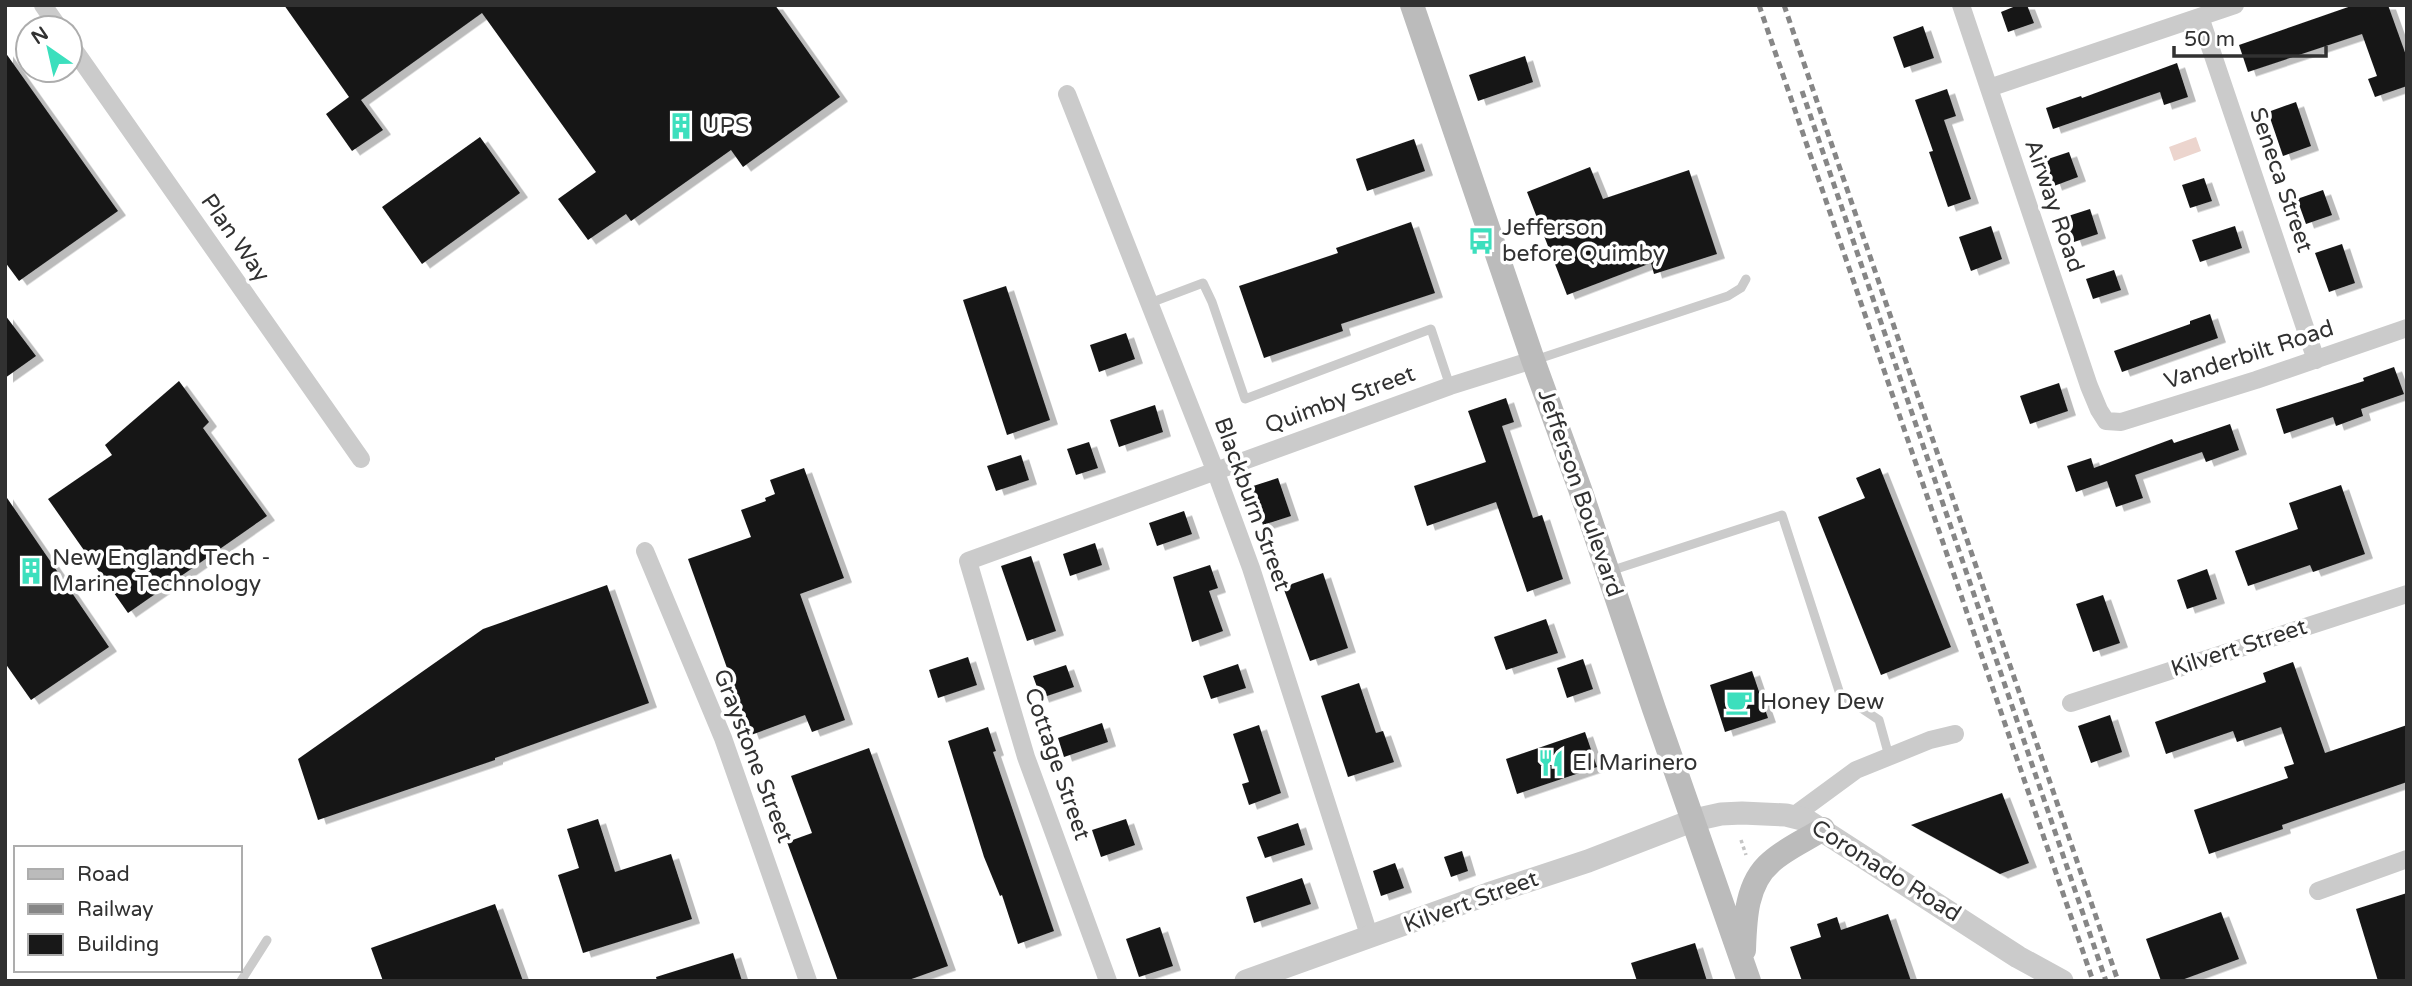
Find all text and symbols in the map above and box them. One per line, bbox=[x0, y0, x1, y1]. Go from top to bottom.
north arrow bbox=[14, 14, 84, 84]
scale bar bbox=[2174, 14, 2326, 58]
text: N bbox=[28, 22, 53, 49]
text: 50 m bbox=[2184, 27, 2235, 52]
street label: Seneca Street bbox=[2243, 104, 2319, 256]
building icon: UPS bbox=[666, 111, 696, 141]
place label: UPS bbox=[702, 112, 749, 140]
street label: Airway Road bbox=[2018, 136, 2090, 276]
street label: Plan Way bbox=[194, 188, 276, 288]
place label: Jefferson before Quimby bbox=[1502, 214, 1665, 268]
bus stop icon: Jefferson before Quimby bbox=[1466, 226, 1496, 256]
street label: Vanderbilt Road bbox=[2161, 314, 2337, 396]
street label: Quimby Street bbox=[1261, 360, 1419, 440]
street label: Jefferson Boulevard bbox=[1531, 385, 1629, 601]
street label: Blackburn Street bbox=[1208, 414, 1296, 595]
place label: New England Tech - Marine Technology bbox=[52, 544, 271, 598]
building icon: New England Tech - Marine Technology bbox=[16, 556, 46, 586]
street label: Kilvert Street bbox=[2168, 613, 2311, 683]
street label: Graystone Street bbox=[707, 665, 799, 847]
street label: Cottage Street bbox=[1018, 684, 1096, 844]
cafe icon: Honey Dew bbox=[1724, 687, 1754, 717]
place label: Honey Dew bbox=[1760, 688, 1884, 716]
restaurant icon: El Marinero bbox=[1536, 748, 1566, 778]
place label: El Marinero bbox=[1572, 749, 1698, 777]
street label: Coronado Road bbox=[1806, 814, 1966, 928]
legend bbox=[14, 846, 242, 972]
text: Road bbox=[77, 862, 130, 887]
street label: Kilvert Street bbox=[1400, 865, 1542, 939]
text: Railway bbox=[77, 897, 154, 922]
text: Building bbox=[77, 932, 159, 957]

